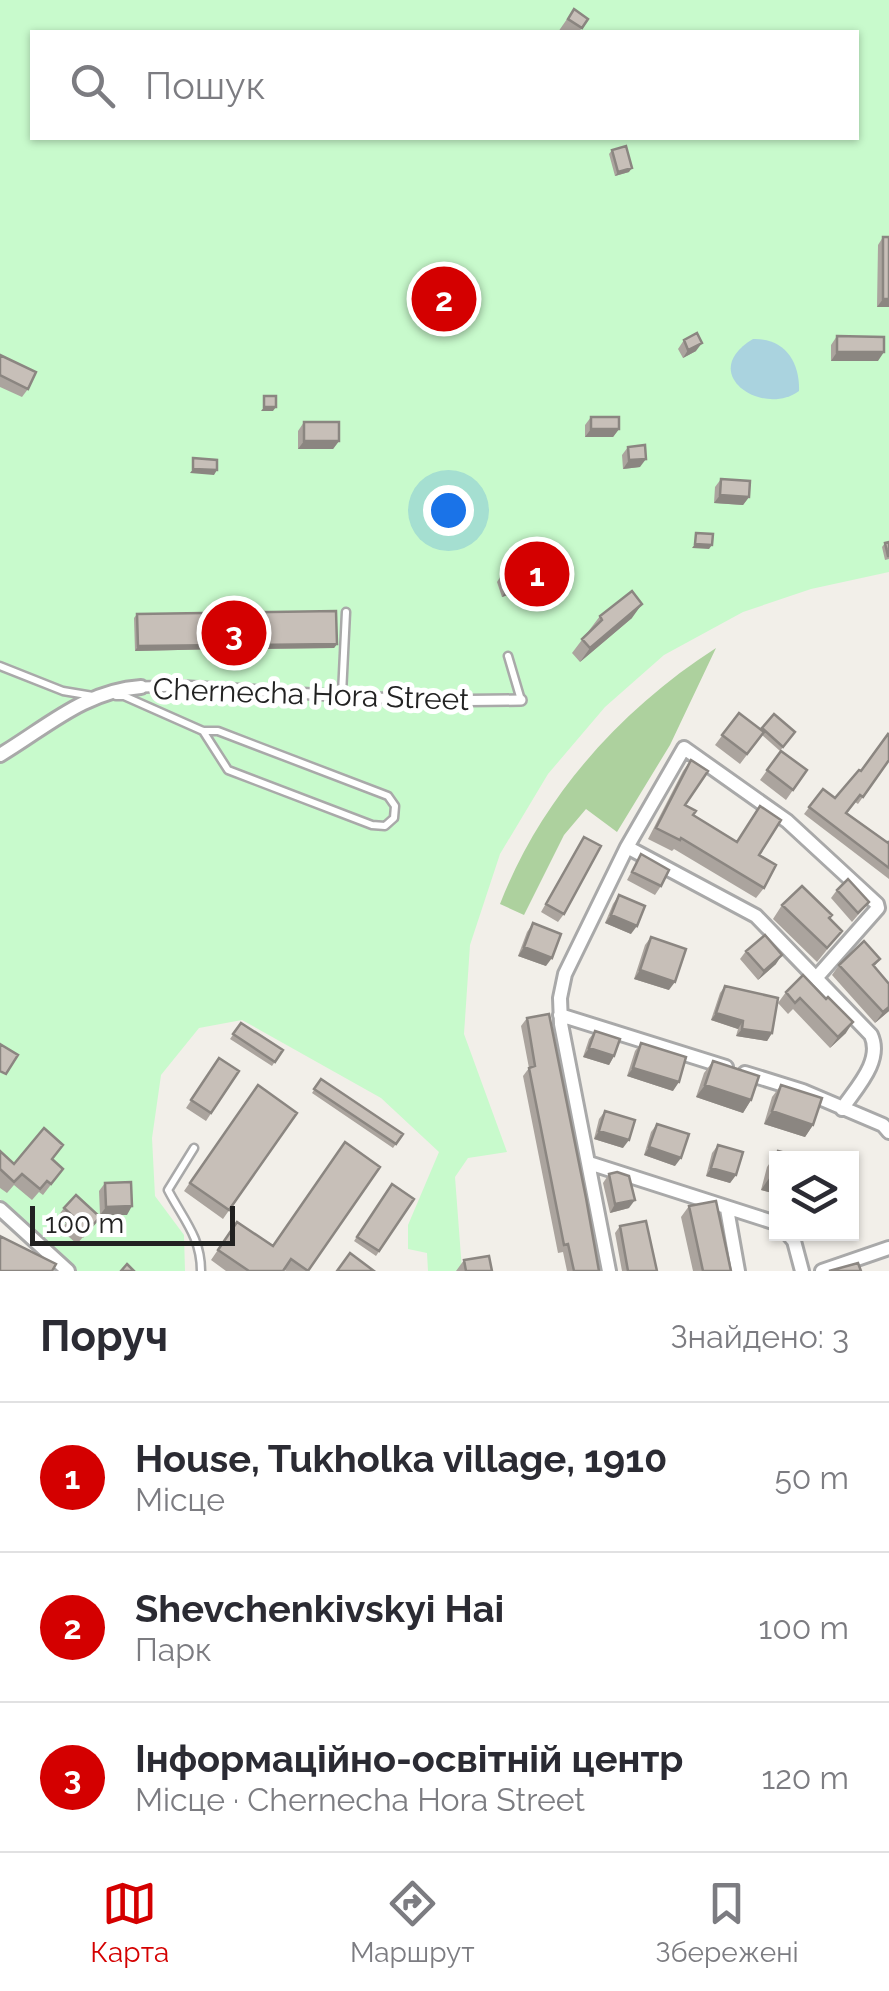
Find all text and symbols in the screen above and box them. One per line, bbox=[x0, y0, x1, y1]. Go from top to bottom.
search box bbox=[30, 30, 859, 140]
icon: search bbox=[65, 58, 120, 113]
text: Пошук bbox=[145, 63, 265, 108]
pin: 2 bbox=[412, 262, 476, 336]
your location bbox=[423, 485, 474, 536]
pin: 1 bbox=[504, 536, 570, 612]
pin: 3 bbox=[202, 596, 266, 670]
street label: Chernecha Hora Street bbox=[152, 671, 470, 717]
map controls bbox=[769, 1151, 859, 1241]
button: layers bbox=[769, 1151, 859, 1241]
scale bar bbox=[30, 1201, 235, 1246]
text: 100 m bbox=[45, 1207, 124, 1240]
text: Поруч bbox=[40, 1312, 168, 1361]
text: Знайдено: 3 bbox=[670, 1318, 849, 1355]
text: House, Tukholka village, 1910 bbox=[135, 1436, 667, 1481]
text: 1 bbox=[65, 1459, 80, 1496]
text: 50 m bbox=[774, 1459, 849, 1496]
text: Місце bbox=[135, 1481, 225, 1518]
text: Shevchenkivskyi Hai bbox=[135, 1586, 504, 1631]
text: 2 bbox=[63, 1609, 82, 1646]
text: 100 m bbox=[759, 1609, 849, 1646]
text: Парк bbox=[135, 1631, 212, 1668]
text: Інформаційно-освітній центр bbox=[135, 1736, 683, 1781]
text: 3 bbox=[64, 1759, 81, 1796]
text: 120 m bbox=[761, 1759, 849, 1796]
text: Місце · Chernecha Hora Street bbox=[135, 1781, 585, 1818]
tab: Карта bbox=[90, 1876, 169, 1969]
tab: Маршрут bbox=[350, 1876, 475, 1969]
tab: Збережені bbox=[655, 1876, 799, 1969]

